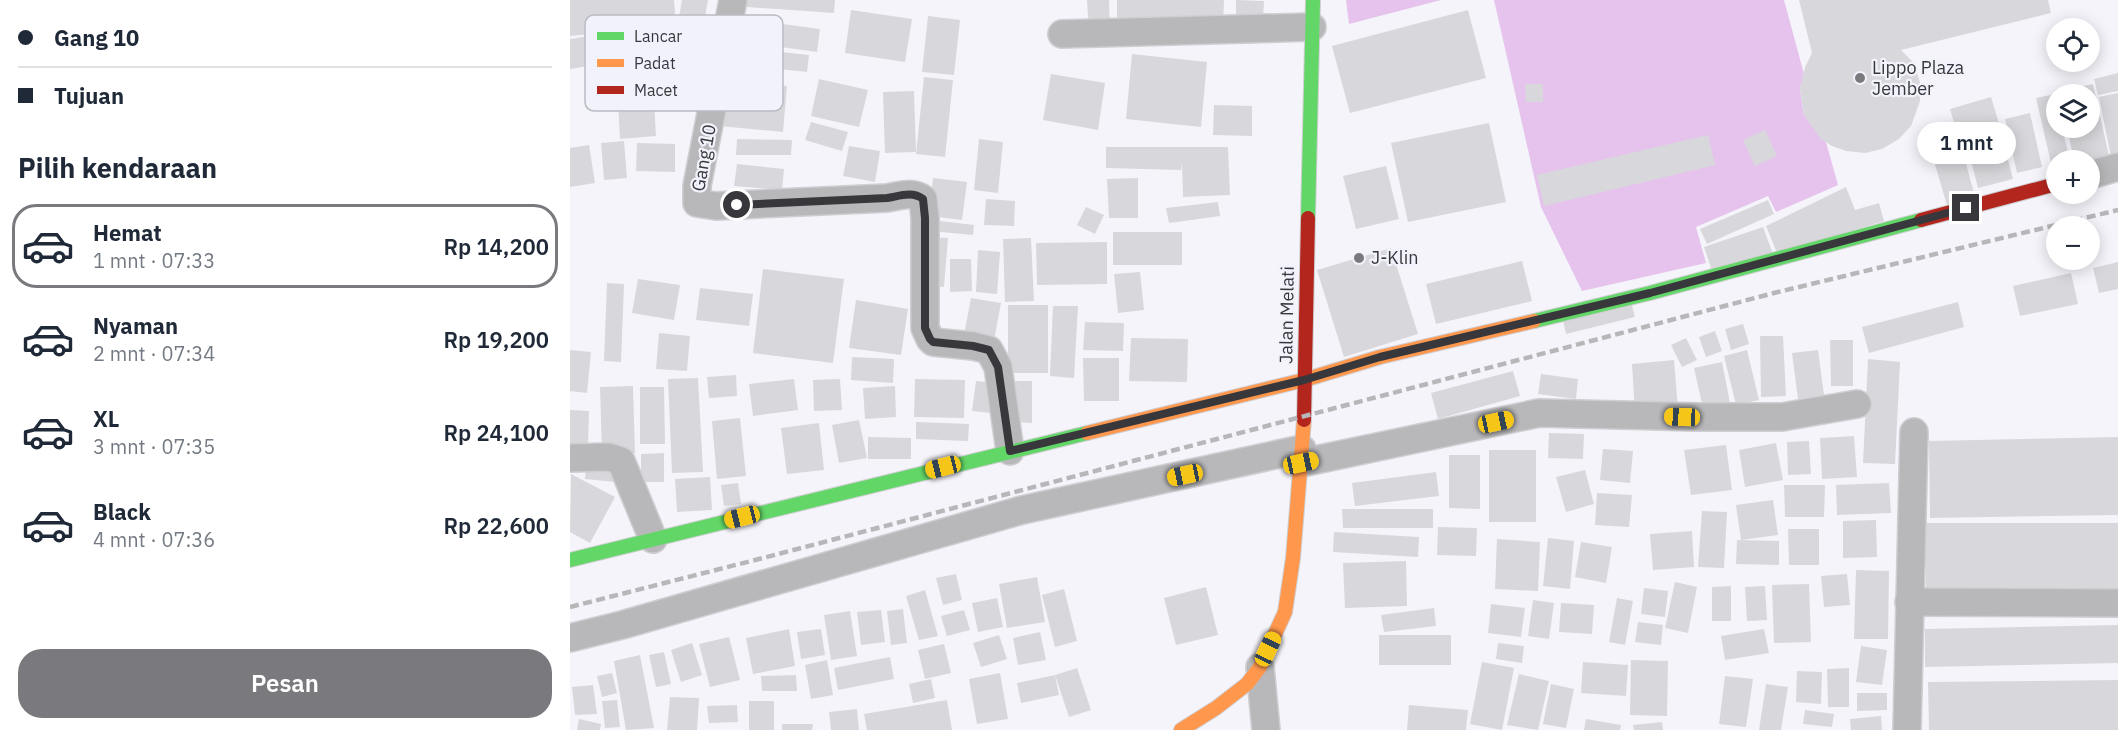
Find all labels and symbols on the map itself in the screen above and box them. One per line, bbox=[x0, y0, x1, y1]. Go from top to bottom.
legend bbox=[585, 15, 783, 111]
text: Lancar bbox=[634, 26, 682, 46]
text: Padat bbox=[634, 53, 676, 73]
place label: Lippo Plaza Jember bbox=[1872, 56, 1964, 100]
marker: Lippo Plaza Jember bbox=[1853, 71, 1867, 85]
text: Macet bbox=[634, 80, 678, 100]
callout: 1 mnt bbox=[1916, 121, 2016, 163]
street label: Gang 10 bbox=[686, 123, 721, 193]
route start bbox=[723, 191, 750, 218]
route end bbox=[1952, 194, 1979, 221]
place label: J-Klin bbox=[1371, 246, 1418, 269]
marker: J-Klin bbox=[1352, 251, 1366, 265]
street label: Jalan Melati bbox=[1274, 266, 1299, 364]
car bbox=[1664, 407, 1700, 427]
car bbox=[1477, 409, 1515, 435]
car bbox=[1282, 450, 1320, 476]
car bbox=[923, 454, 963, 480]
car bbox=[1166, 462, 1204, 488]
car bbox=[722, 504, 762, 530]
car bbox=[1252, 629, 1284, 669]

